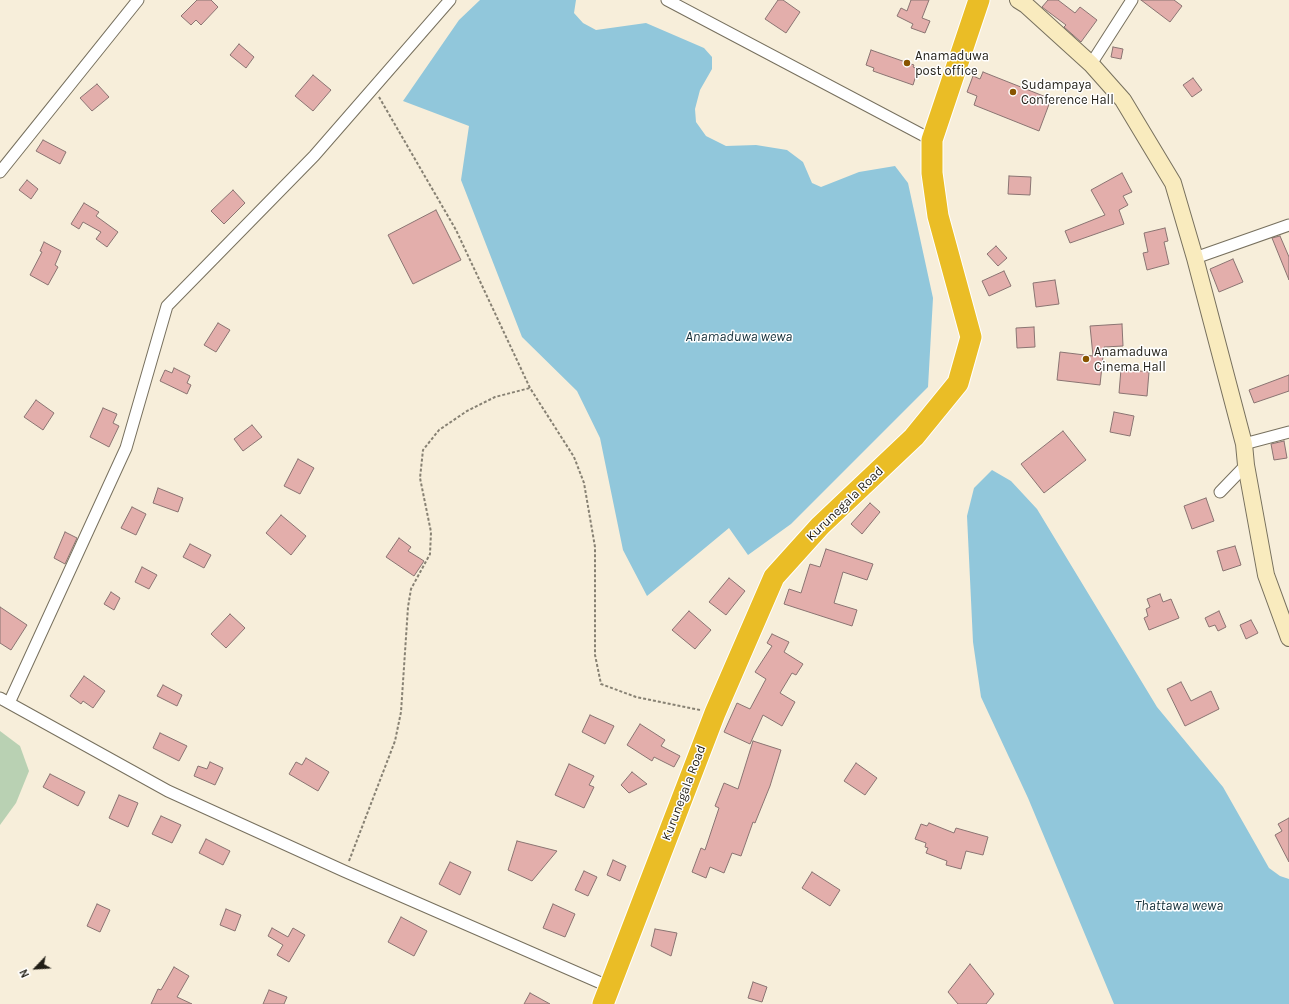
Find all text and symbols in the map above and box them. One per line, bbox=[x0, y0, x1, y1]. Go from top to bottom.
place label: Anamaduwa post office bbox=[915, 48, 989, 79]
marker: Anamaduwa post office bbox=[902, 58, 912, 68]
place label: Sudampaya Conference Hall bbox=[1021, 77, 1114, 108]
marker: Sudampaya Conference Hall bbox=[1008, 87, 1018, 97]
water label: Anamaduwa wewa bbox=[686, 329, 792, 345]
place label: Anamaduwa Cinema Hall bbox=[1094, 344, 1168, 375]
marker: Anamaduwa Cinema Hall bbox=[1081, 354, 1091, 364]
street label: Kurunegala Road bbox=[803, 463, 887, 545]
street label: Kurunegala Road bbox=[659, 743, 709, 843]
water label: Thattawa wewa bbox=[1135, 898, 1223, 914]
north arrow bbox=[16, 948, 56, 988]
text: N bbox=[17, 967, 32, 980]

